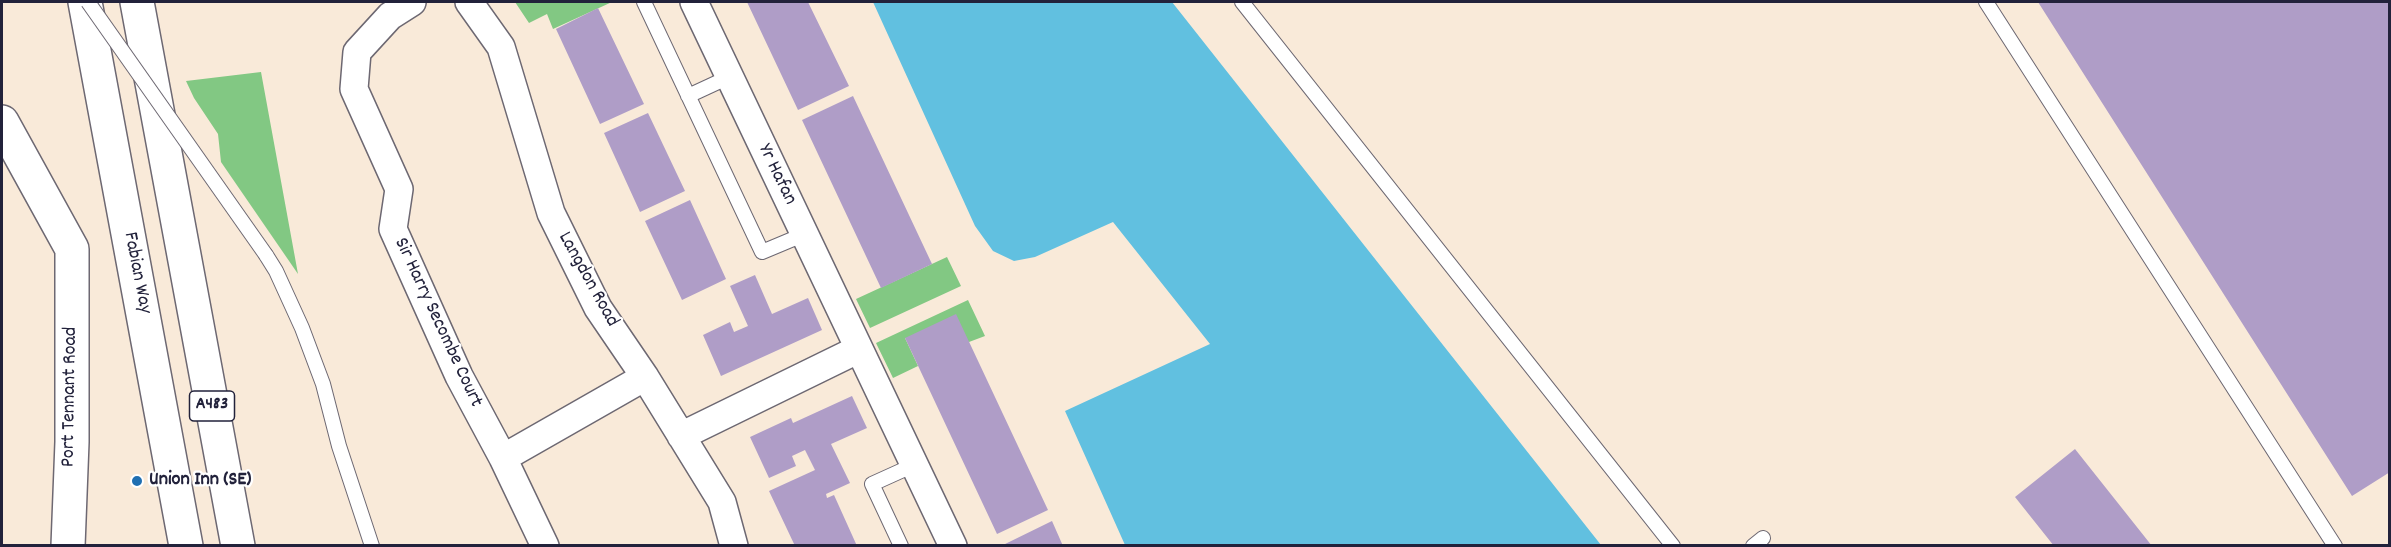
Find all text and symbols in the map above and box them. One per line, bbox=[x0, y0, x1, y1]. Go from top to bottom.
street label: Yr Hafan bbox=[751, 141, 801, 209]
street label: Langdon Road bbox=[551, 228, 623, 332]
street label: Fabian Way bbox=[116, 230, 156, 316]
street label: Sir Harry Secombe Court bbox=[387, 234, 487, 412]
street label: Port Tennant Road bbox=[58, 326, 84, 468]
road number: A483 bbox=[190, 391, 234, 421]
place label: Union Inn (SE) bbox=[149, 469, 251, 493]
marker: Union Inn (SE) bbox=[130, 474, 144, 488]

